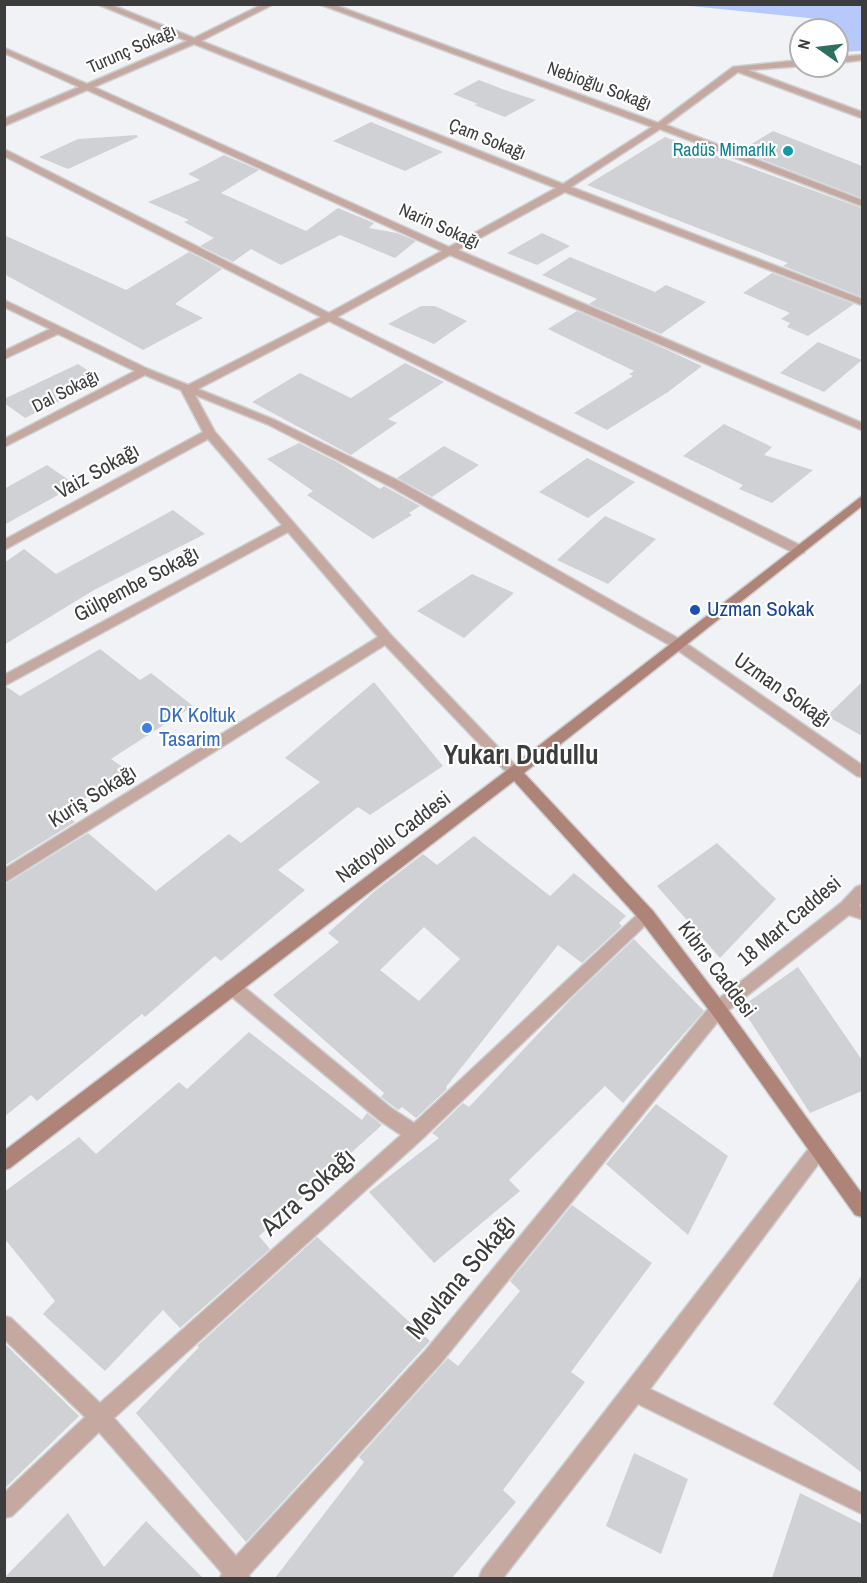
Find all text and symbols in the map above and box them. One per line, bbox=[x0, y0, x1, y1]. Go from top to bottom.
north arrow bbox=[789, 18, 849, 78]
street label: Turunç Sokağı bbox=[84, 21, 180, 79]
text: N bbox=[792, 37, 815, 51]
street label: Nebioğlu Sokağı bbox=[544, 58, 654, 116]
street label: Çam Sokağı bbox=[445, 115, 529, 165]
place label: Radüs Mimarlık bbox=[673, 140, 776, 162]
marker: Radüs Mimarlık bbox=[781, 144, 795, 158]
street label: Narin Sokağı bbox=[395, 200, 483, 254]
street label: Dal Sokağı bbox=[29, 366, 103, 418]
street label: Vaiz Sokağı bbox=[52, 439, 144, 505]
street label: Gülpembe Sokağı bbox=[70, 542, 204, 628]
place label: Uzman Sokak bbox=[707, 597, 814, 623]
marker: Uzman Sokak bbox=[688, 603, 702, 617]
street label: Uzman Sokağı bbox=[729, 648, 835, 734]
place label: DK Koltuk Tasarim bbox=[159, 703, 236, 753]
marker: DK Koltuk Tasarim bbox=[140, 721, 154, 735]
district label: Yukarı Dudullu bbox=[443, 741, 599, 773]
street label: Kuriş Sokağı bbox=[45, 760, 141, 834]
street label: Natoyolu Caddesi bbox=[332, 787, 456, 889]
street label: 18 Mart Caddesi bbox=[733, 871, 847, 973]
street label: Kıbrıs Caddesi bbox=[672, 917, 760, 1023]
street label: Azra Sokağı bbox=[255, 1143, 363, 1243]
street label: Mevlana Sokağı bbox=[401, 1209, 523, 1347]

